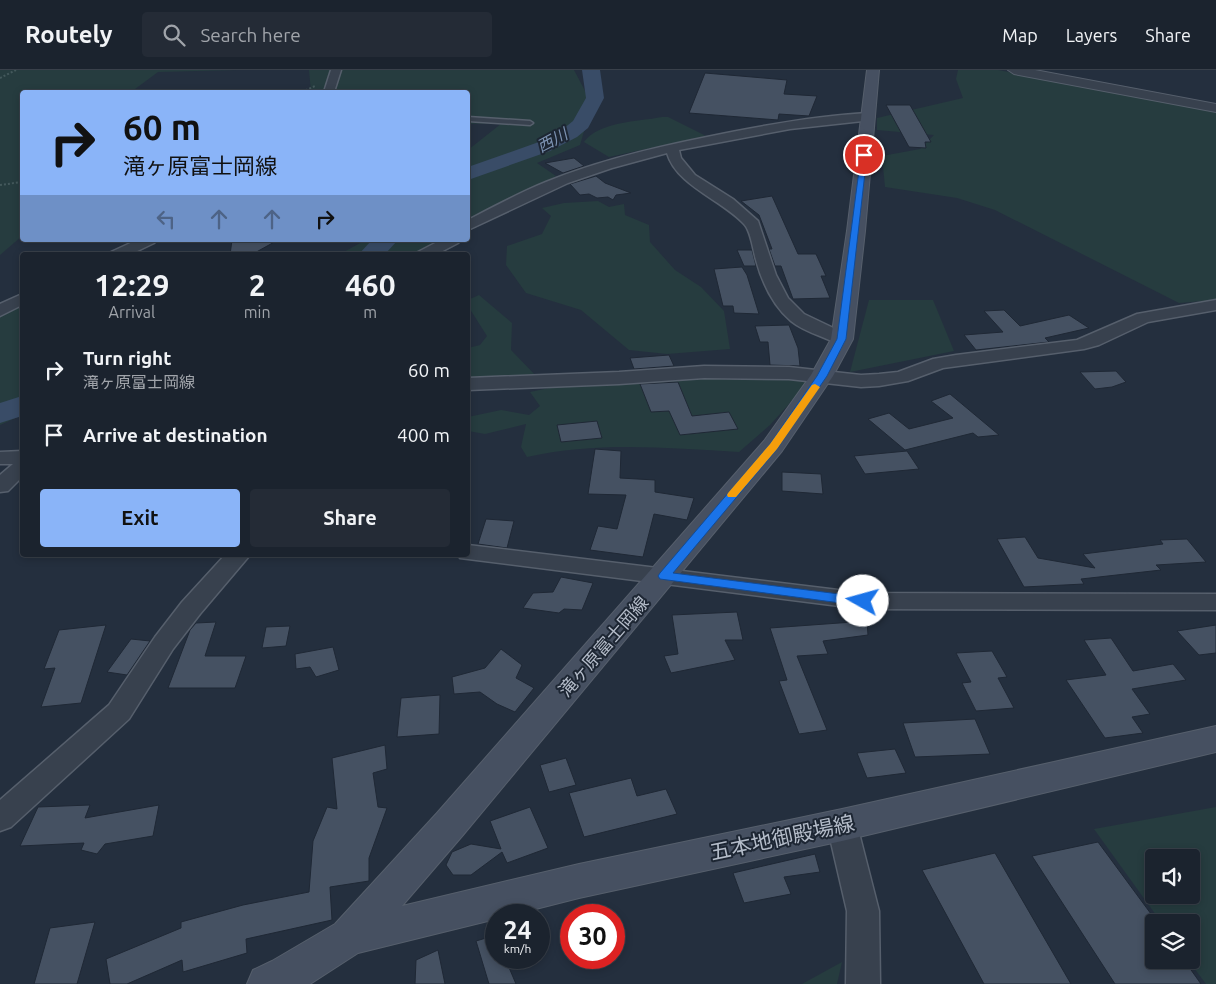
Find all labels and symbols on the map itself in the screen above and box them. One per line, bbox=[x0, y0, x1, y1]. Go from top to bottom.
water label: 西川 bbox=[534, 124, 572, 155]
pin bbox=[843, 134, 885, 176]
position arrow bbox=[836, 574, 888, 626]
street label: 滝ヶ原富士岡線 bbox=[554, 592, 652, 700]
street label: 五本地御殿場線 bbox=[708, 810, 856, 864]
speed limit sign: 30 bbox=[560, 904, 625, 969]

